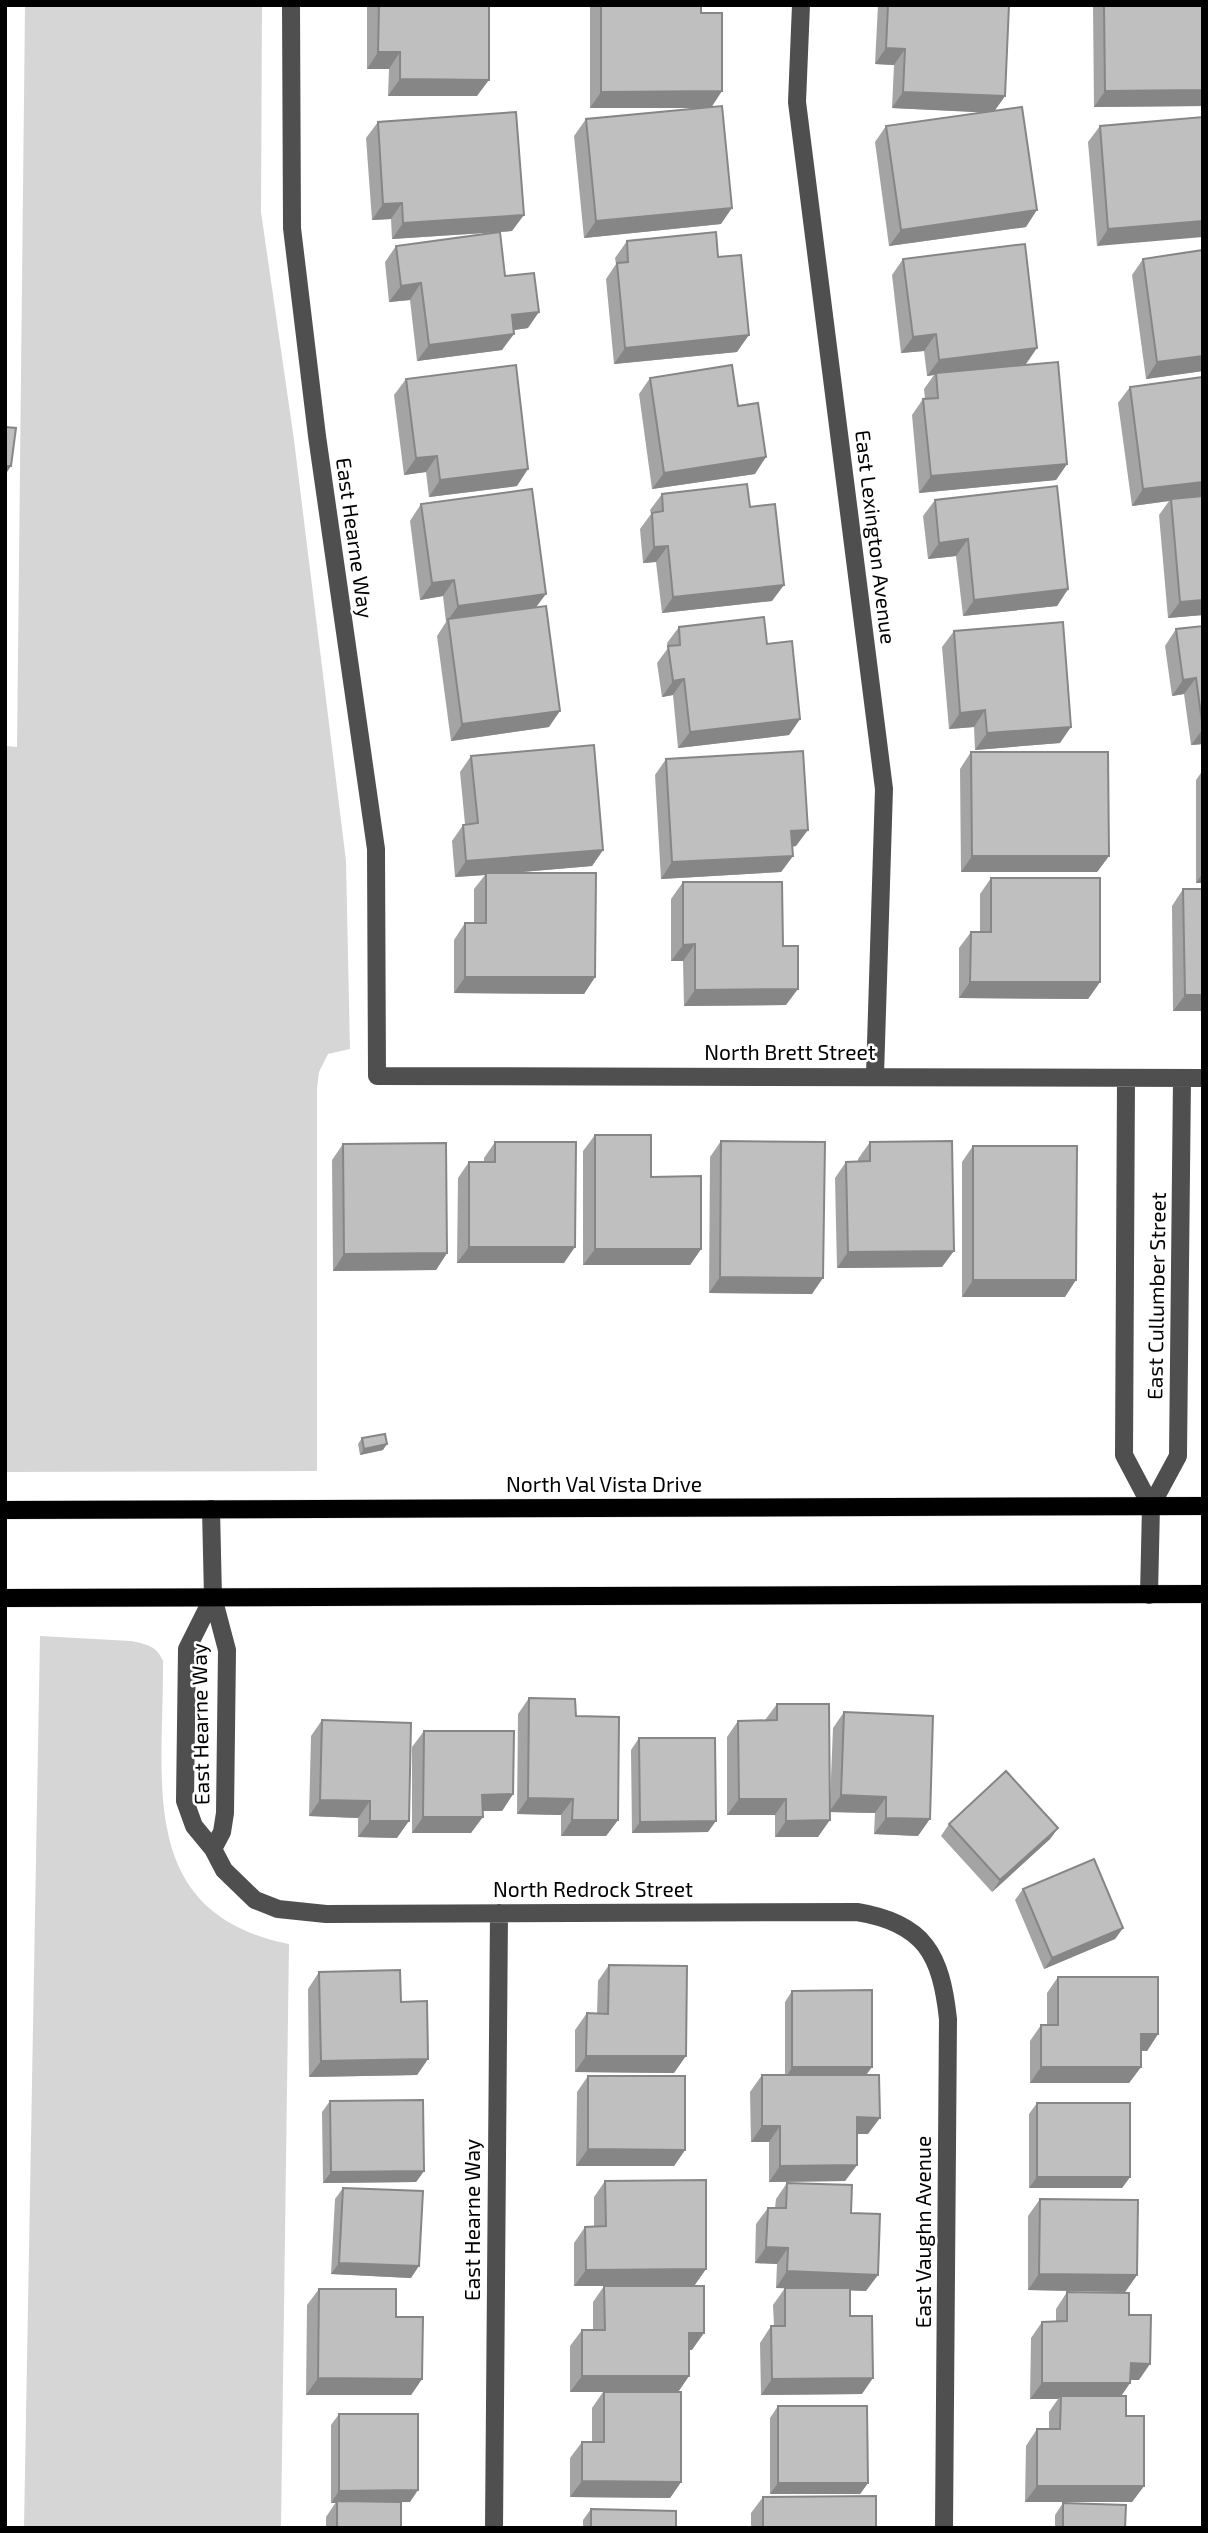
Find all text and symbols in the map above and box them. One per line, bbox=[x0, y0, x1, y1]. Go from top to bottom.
street label: East Lexington Avenue bbox=[851, 428, 902, 645]
street label: East Hearne Way bbox=[332, 456, 379, 620]
street label: North Brett Street bbox=[704, 1039, 876, 1064]
street label: East Cullumber Street bbox=[1141, 1192, 1170, 1400]
street label: North Val Vista Drive bbox=[506, 1471, 702, 1496]
street label: East Hearne Way bbox=[186, 1643, 213, 1805]
street label: North Redrock Street bbox=[493, 1876, 693, 1901]
street label: East Vaughn Avenue bbox=[910, 2136, 935, 2328]
street label: East Hearne Way bbox=[459, 2139, 484, 2301]

